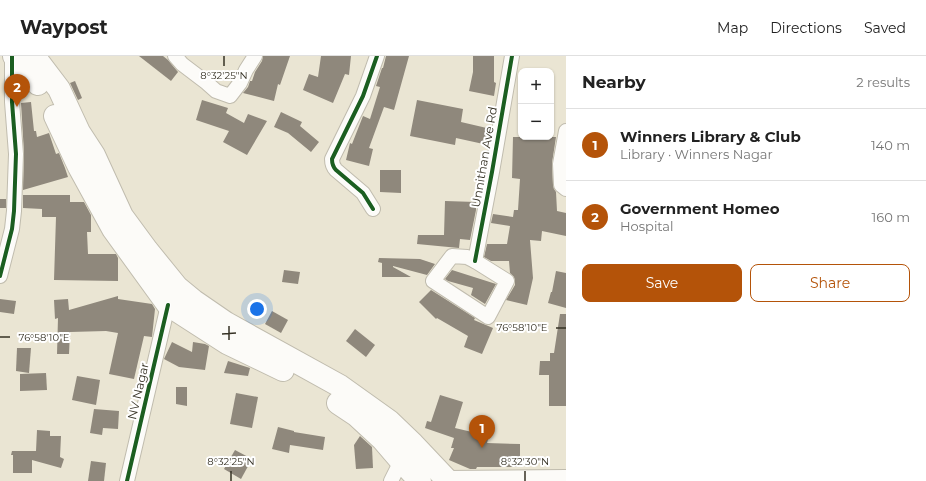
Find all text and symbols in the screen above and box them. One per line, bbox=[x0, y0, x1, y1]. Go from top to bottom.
text: Waypost bbox=[20, 16, 108, 39]
text: Map bbox=[717, 19, 748, 37]
text: Directions bbox=[770, 19, 842, 37]
text: Saved bbox=[864, 19, 906, 37]
map controls bbox=[518, 68, 554, 140]
button: + bbox=[518, 68, 554, 104]
text: 8°32'25"N bbox=[200, 69, 248, 82]
text: Nearby bbox=[582, 72, 646, 92]
pin: 2 bbox=[4, 74, 30, 107]
text: 2 results bbox=[856, 74, 910, 90]
button: − bbox=[518, 104, 554, 140]
street label: Unnithan Ave Rd bbox=[468, 105, 500, 209]
text: Winners Library & Club bbox=[620, 127, 801, 146]
text: 1 bbox=[592, 137, 598, 153]
text: 140 m bbox=[871, 137, 910, 153]
text: Library · Winners Nagar bbox=[620, 146, 773, 162]
text: Government Homeo bbox=[620, 199, 780, 218]
text: 2 bbox=[591, 209, 599, 225]
text: 160 m bbox=[872, 209, 910, 225]
text: Hospital bbox=[620, 218, 673, 234]
button: Save bbox=[582, 264, 742, 302]
button: Share bbox=[750, 264, 910, 302]
your location bbox=[247, 299, 267, 319]
text: 76°58'10"E bbox=[496, 321, 548, 334]
text: 76°58'10"E bbox=[18, 331, 70, 344]
street label: NV Nagar bbox=[124, 361, 152, 421]
pin: 1 bbox=[469, 415, 495, 448]
text: 8°32'25"N bbox=[207, 455, 255, 468]
text: 8°32'30"N bbox=[501, 455, 549, 468]

